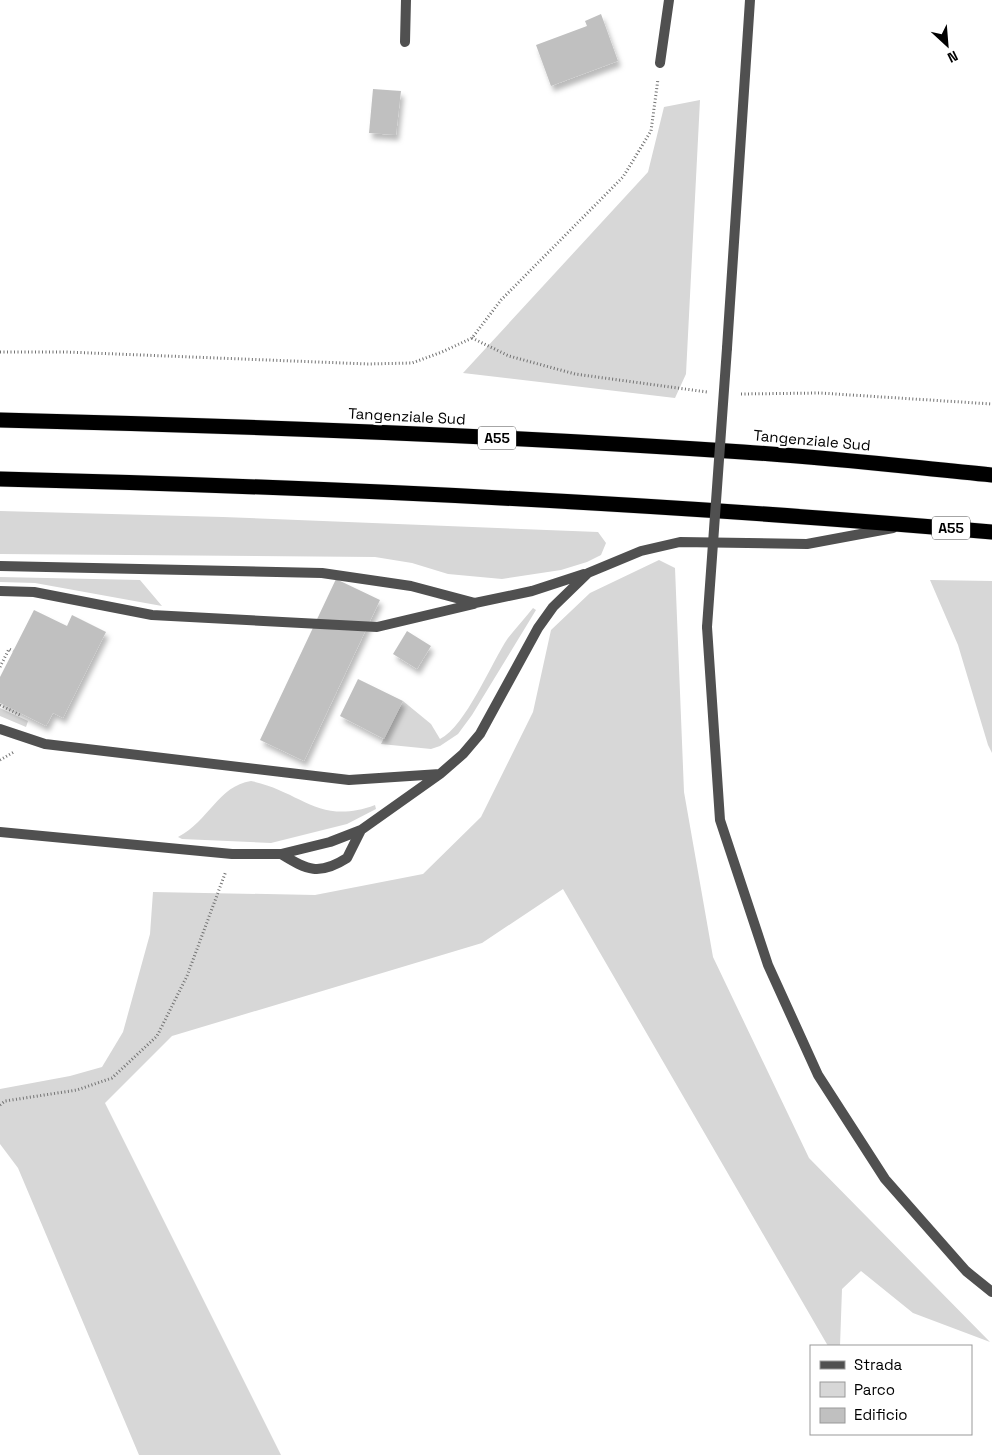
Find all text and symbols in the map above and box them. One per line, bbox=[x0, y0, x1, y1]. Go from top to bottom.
north arrow bbox=[922, 20, 972, 70]
text: N bbox=[945, 47, 961, 67]
street label: Tangenziale Sud bbox=[348, 403, 466, 429]
street label: Tangenziale Sud bbox=[753, 425, 871, 455]
road number: A55 bbox=[478, 426, 516, 449]
road number: A55 bbox=[932, 516, 970, 540]
legend bbox=[810, 1345, 972, 1435]
text: Strada bbox=[854, 1355, 903, 1374]
text: Parco bbox=[854, 1380, 895, 1399]
text: Edificio bbox=[854, 1405, 908, 1424]

